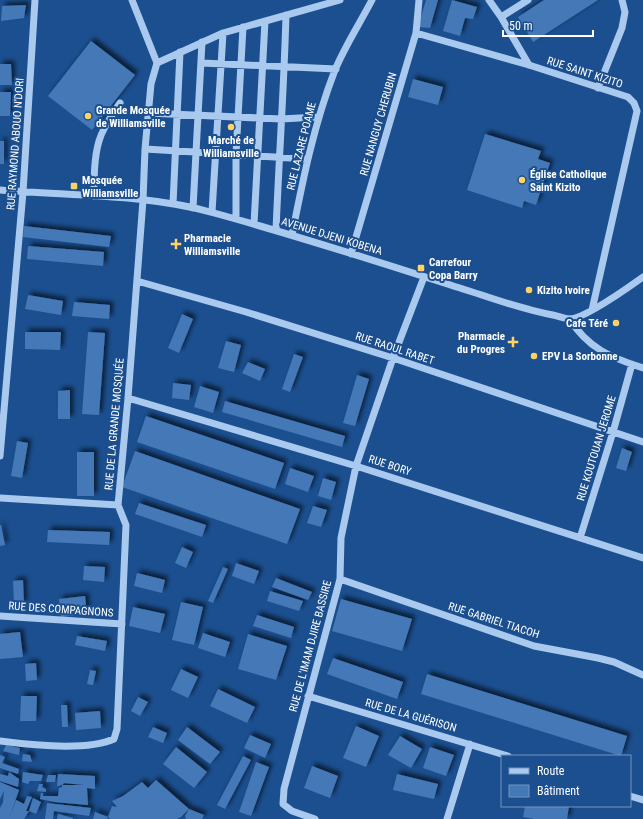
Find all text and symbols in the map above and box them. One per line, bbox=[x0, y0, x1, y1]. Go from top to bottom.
scale bar bbox=[503, 12, 593, 38]
text: 50 m bbox=[509, 19, 533, 33]
street label: RUE SAINT KIZITO bbox=[545, 54, 624, 91]
street label: RUE NANGUY CHERUBIN bbox=[357, 71, 399, 177]
street label: RUE RAYMOND ABOUO N'DORI bbox=[4, 77, 27, 211]
street label: RUE LAZARE POAME bbox=[284, 100, 319, 192]
place label: Grande Mosquée de Williamsville bbox=[96, 104, 170, 130]
marker: Grande Mosquée de Williamsville bbox=[83, 111, 93, 121]
marker: Marché de Williamsville bbox=[226, 122, 236, 132]
place label: Marché de Williamsville bbox=[203, 134, 259, 160]
place label: Église Catholique Saint Kizito bbox=[530, 168, 607, 194]
place label: Mosquée Williamsville bbox=[82, 174, 138, 200]
marker: Église Catholique Saint Kizito bbox=[517, 175, 527, 185]
marker: Mosquée Williamsville bbox=[69, 181, 79, 191]
street label: AVENUE DJENI KOBENA bbox=[280, 215, 385, 258]
place label: Pharmacie Williamsville bbox=[184, 232, 240, 258]
marker: Pharmacie Williamsville bbox=[171, 239, 181, 249]
place label: Carrefour Copa Barry bbox=[429, 256, 478, 282]
marker: Carrefour Copa Barry bbox=[416, 263, 426, 273]
place label: Kizito Ivoire bbox=[537, 284, 590, 297]
marker: Kizito Ivoire bbox=[524, 285, 534, 295]
place label: Cafe Téré bbox=[566, 317, 608, 330]
marker: Cafe Téré bbox=[611, 318, 621, 328]
street label: RUE RAOUL RABET bbox=[354, 330, 436, 367]
place label: Pharmacie du Progres bbox=[457, 330, 505, 356]
marker: Pharmacie du Progres bbox=[508, 337, 518, 347]
place label: EPV La Sorbonne bbox=[542, 350, 618, 363]
marker: EPV La Sorbonne bbox=[529, 351, 539, 361]
street label: RUE DE LA GRANDE MOSQUÉE bbox=[102, 357, 127, 491]
street label: RUE KOUTOUAN JEROME bbox=[574, 393, 619, 502]
street label: RUE BORY bbox=[367, 452, 413, 479]
street label: RUE DE L'IMAM DJIRE BASSIRE bbox=[287, 578, 334, 713]
street label: RUE DES COMPAGNONS bbox=[8, 599, 114, 620]
street label: RUE GABRIEL TIACOH bbox=[447, 600, 541, 641]
street label: RUE DE LA GUÉRISON bbox=[364, 696, 458, 735]
legend bbox=[501, 755, 631, 807]
text: Route bbox=[537, 764, 565, 778]
text: Bâtiment bbox=[537, 784, 580, 798]

